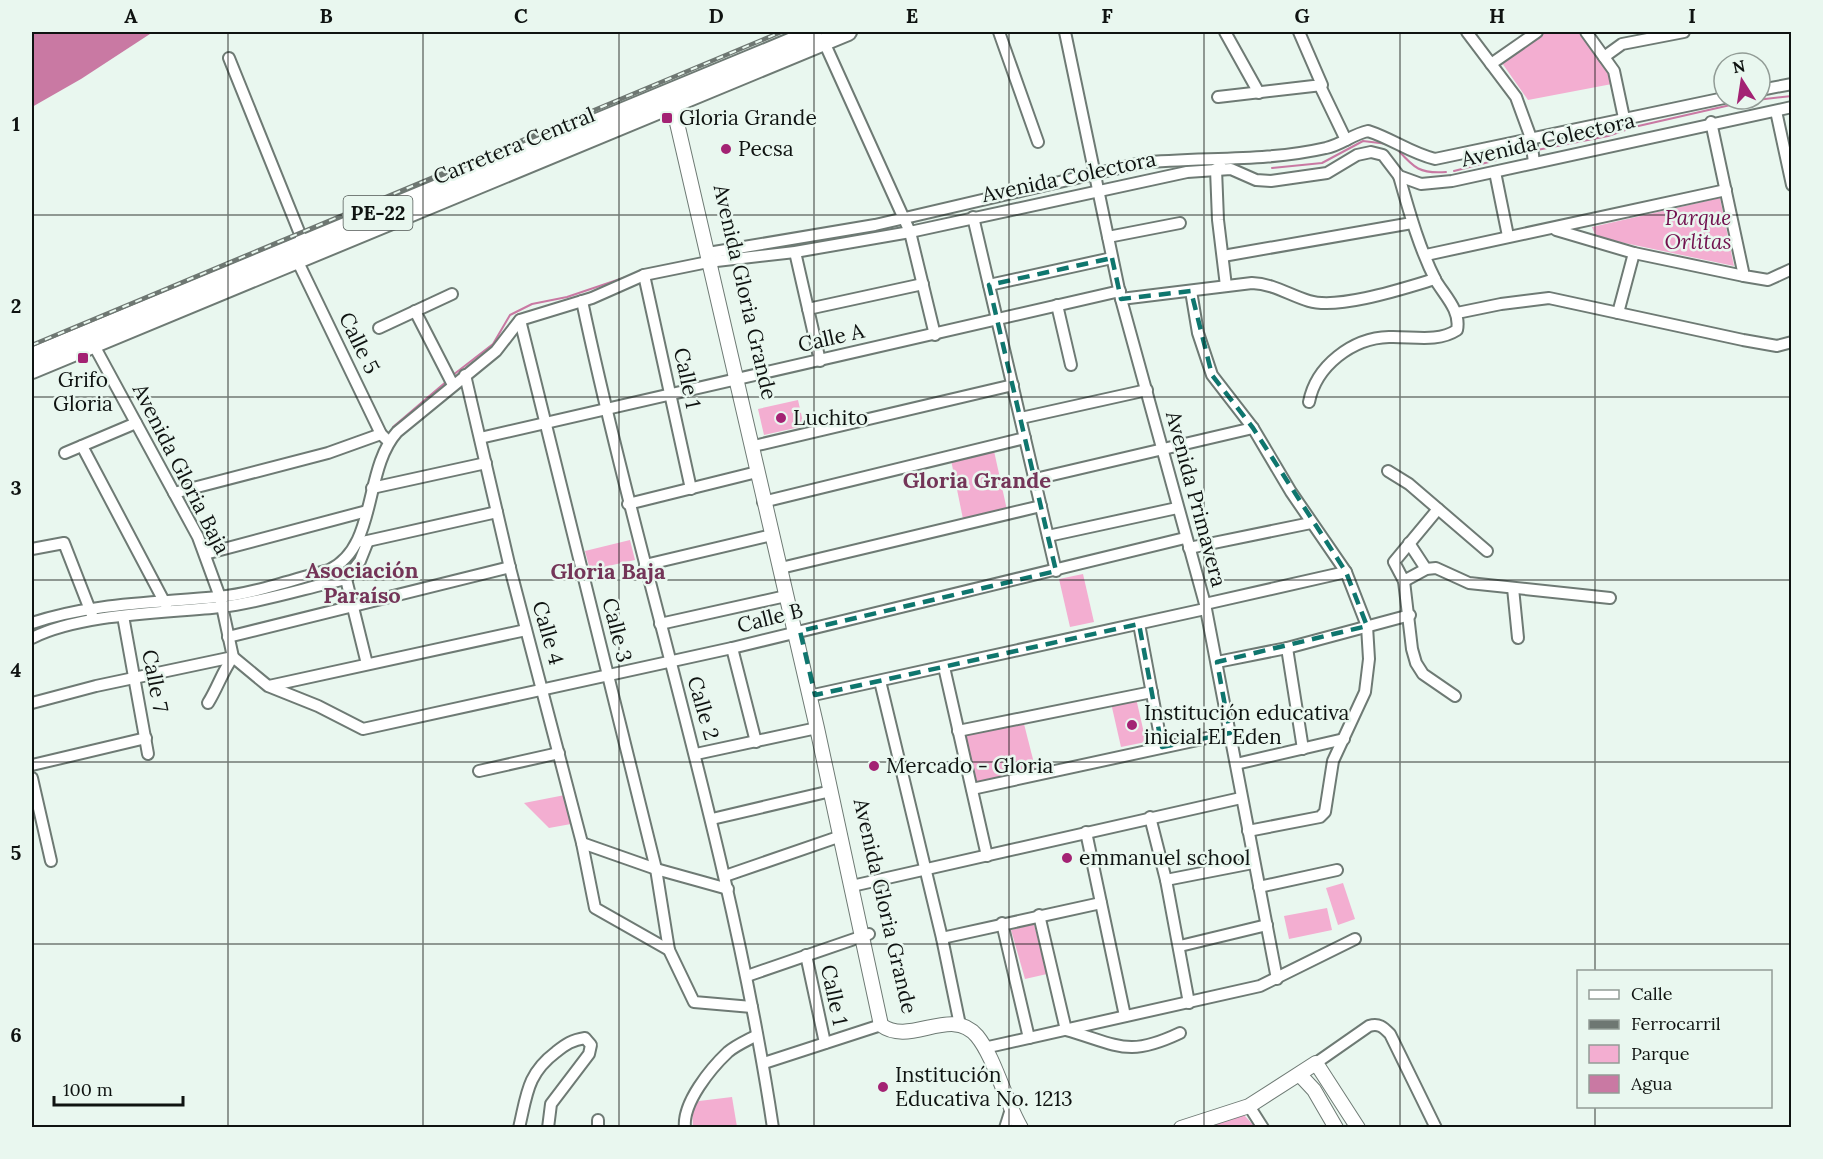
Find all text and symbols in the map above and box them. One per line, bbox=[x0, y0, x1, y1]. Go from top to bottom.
text: A bbox=[124, 3, 138, 28]
text: B bbox=[319, 3, 333, 28]
text: C bbox=[514, 3, 528, 28]
text: D bbox=[708, 3, 724, 28]
text: E bbox=[906, 3, 918, 28]
text: F bbox=[1101, 3, 1113, 28]
text: G bbox=[1294, 3, 1310, 28]
text: H bbox=[1489, 3, 1505, 28]
text: I bbox=[1688, 3, 1696, 28]
north arrow bbox=[1712, 51, 1772, 111]
text: N bbox=[1731, 55, 1747, 77]
street label: Carretera Central bbox=[429, 101, 599, 190]
place label: Gloria Grande bbox=[679, 104, 817, 131]
street label: Avenida Colectora bbox=[1457, 106, 1638, 173]
text: 1 bbox=[12, 111, 20, 136]
marker: Gloria Grande bbox=[660, 111, 674, 125]
place label: Pecsa bbox=[738, 135, 794, 162]
marker: Pecsa bbox=[719, 142, 733, 156]
street label: Avenida Colectora bbox=[978, 145, 1159, 208]
street label: Avenida Gloria Grande bbox=[707, 181, 783, 402]
road number: PE-22 bbox=[344, 196, 412, 230]
park label: Parque Orlitas bbox=[1665, 204, 1731, 255]
text: 2 bbox=[11, 293, 21, 318]
street label: Calle 5 bbox=[333, 308, 386, 378]
street label: Calle A bbox=[795, 317, 867, 358]
street label: Calle 1 bbox=[668, 345, 707, 411]
marker: Grifo Gloria bbox=[76, 351, 90, 365]
place label: Grifo Gloria bbox=[53, 366, 113, 417]
street label: Avenida Gloria Baja bbox=[126, 378, 236, 559]
place label: Luchito bbox=[793, 404, 868, 431]
street label: Avenida Primavera bbox=[1160, 407, 1233, 590]
marker: Luchito bbox=[774, 411, 788, 425]
district label: Gloria Grande bbox=[903, 466, 1051, 494]
text: 3 bbox=[10, 475, 22, 500]
district label: Asociación Paraíso bbox=[306, 556, 418, 609]
district label: Gloria Baja bbox=[550, 557, 666, 585]
street label: Calle 3 bbox=[596, 595, 639, 665]
street label: Calle B bbox=[734, 596, 806, 639]
street label: Calle 4 bbox=[527, 598, 570, 668]
street label: Calle 7 bbox=[136, 647, 175, 715]
text: 4 bbox=[11, 657, 22, 682]
street label: Calle 2 bbox=[682, 673, 725, 743]
place label: Institución educativa inicial El Eden bbox=[1144, 699, 1350, 750]
marker: Institución educativa inicial El Eden bbox=[1125, 718, 1139, 732]
place label: Mercado - Gloria bbox=[886, 752, 1054, 779]
marker: Mercado - Gloria bbox=[867, 759, 881, 773]
street label: Avenida Gloria Grande bbox=[847, 795, 923, 1016]
text: 5 bbox=[11, 840, 22, 865]
place label: emmanuel school bbox=[1079, 844, 1250, 871]
marker: emmanuel school bbox=[1060, 851, 1074, 865]
street label: Calle 1 bbox=[815, 962, 854, 1028]
legend bbox=[1577, 970, 1772, 1108]
text: Calle bbox=[1631, 982, 1673, 1005]
text: Ferrocarril bbox=[1631, 1012, 1721, 1035]
text: 6 bbox=[10, 1022, 22, 1047]
text: Parque bbox=[1631, 1042, 1690, 1065]
place label: Institución Educativa No. 1213 bbox=[895, 1061, 1073, 1112]
scale bar bbox=[54, 1069, 183, 1107]
text: Agua bbox=[1630, 1072, 1672, 1095]
text: 100 m bbox=[63, 1078, 113, 1101]
marker: Institución Educativa No. 1213 bbox=[876, 1080, 890, 1094]

